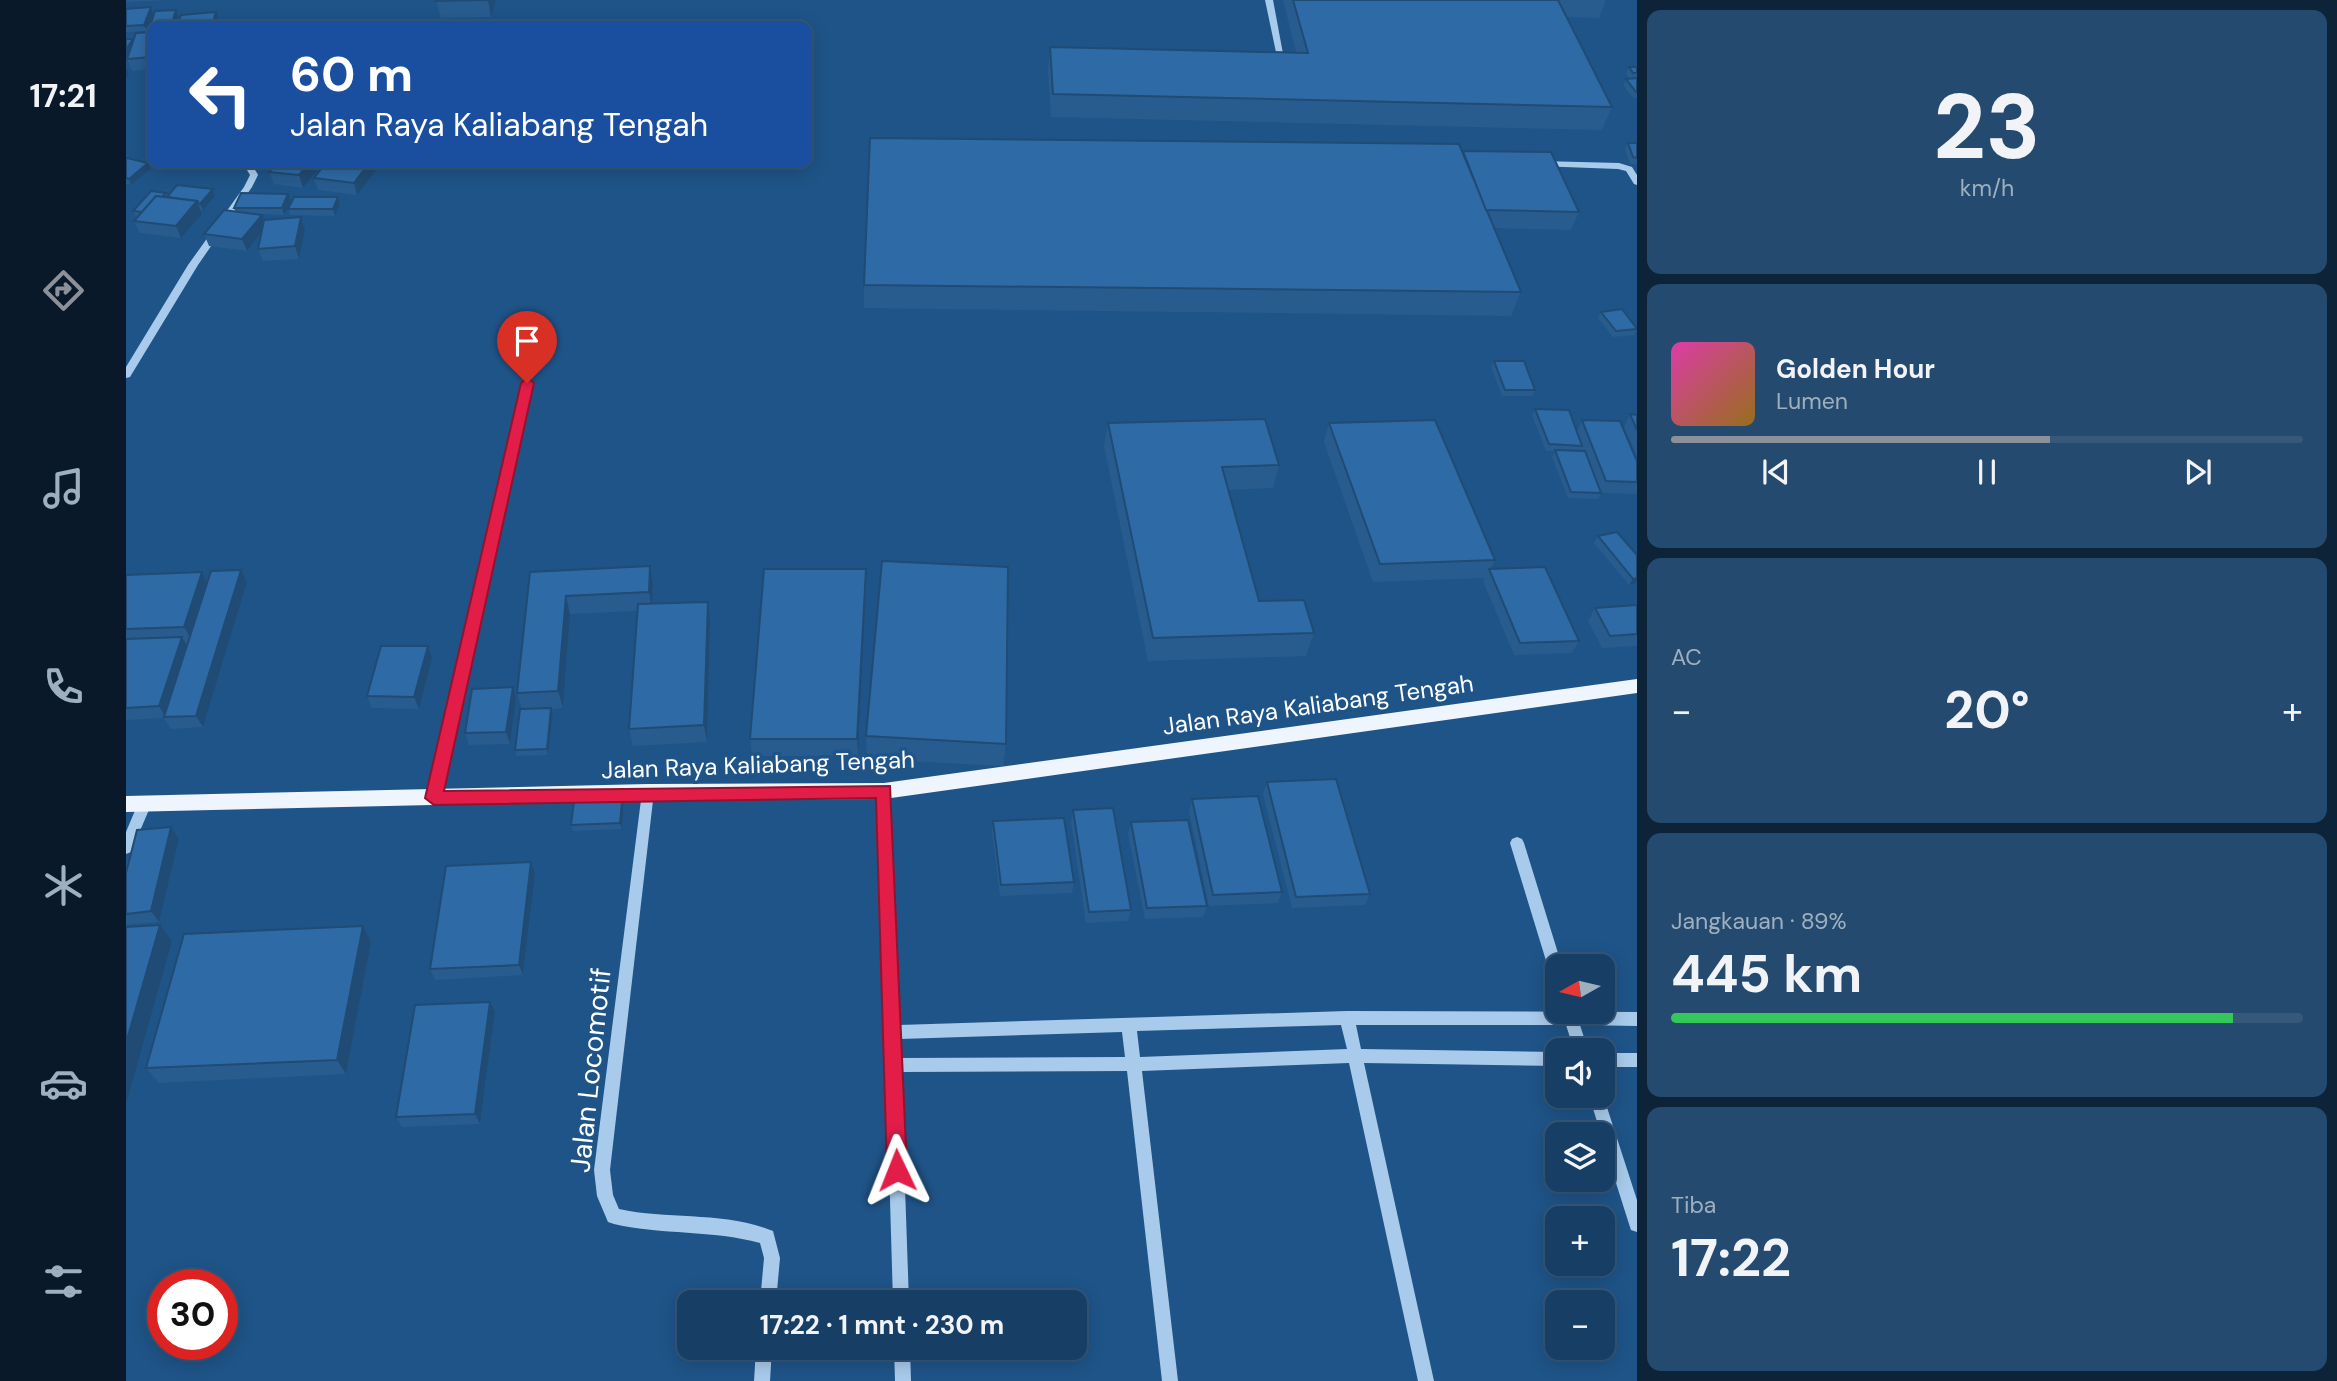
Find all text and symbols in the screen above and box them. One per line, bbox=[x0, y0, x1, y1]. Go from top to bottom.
text: 60 m bbox=[290, 42, 413, 106]
icon: left bbox=[175, 49, 266, 140]
text: 23 bbox=[1933, 68, 2041, 186]
text: 17:21 bbox=[29, 75, 97, 117]
text: Jalan Raya Kaliabang Tengah bbox=[290, 104, 708, 146]
text: km/h bbox=[1960, 173, 2014, 203]
icon: directions bbox=[39, 266, 88, 315]
pin bbox=[497, 311, 557, 383]
icon: arrive bbox=[508, 322, 546, 360]
text: Golden Hour bbox=[1776, 352, 1935, 386]
text: Lumen bbox=[1776, 386, 1848, 416]
icon: previous bbox=[1757, 453, 1795, 491]
icon: pause bbox=[1968, 453, 2006, 491]
icon: next bbox=[2179, 453, 2217, 491]
icon: music bbox=[39, 464, 88, 513]
text: AC bbox=[1671, 642, 1702, 672]
icon: phone bbox=[39, 662, 88, 711]
street label: Jalan Raya Kaliabang Tengah bbox=[1160, 667, 1475, 742]
text: 20° bbox=[1944, 676, 2030, 744]
text: − bbox=[1671, 686, 1692, 736]
text: + bbox=[2282, 686, 2303, 736]
street label: Jalan Raya Kaliabang Tengah bbox=[601, 744, 915, 785]
icon: climate bbox=[39, 861, 88, 910]
text: Jangkauan · 89% bbox=[1671, 906, 1847, 936]
text: 445 km bbox=[1671, 940, 1862, 1008]
north arrow bbox=[1545, 954, 1615, 1024]
map controls bbox=[1545, 954, 1615, 1360]
street label: Jalan Locomotif bbox=[561, 966, 620, 1174]
button: sound bbox=[1545, 1038, 1615, 1108]
icon: car bbox=[39, 1059, 88, 1108]
button: layers bbox=[1545, 1122, 1615, 1192]
position arrow bbox=[860, 1133, 934, 1207]
text: Tiba bbox=[1671, 1190, 1716, 1220]
button: + bbox=[1545, 1206, 1615, 1276]
text: 17:22 bbox=[1671, 1224, 1791, 1292]
icon: filters bbox=[39, 1257, 88, 1306]
speed limit sign: 30 bbox=[147, 1269, 238, 1360]
button: − bbox=[1545, 1290, 1615, 1360]
text: 17:22 · 1 mnt · 230 m bbox=[760, 1308, 1004, 1342]

